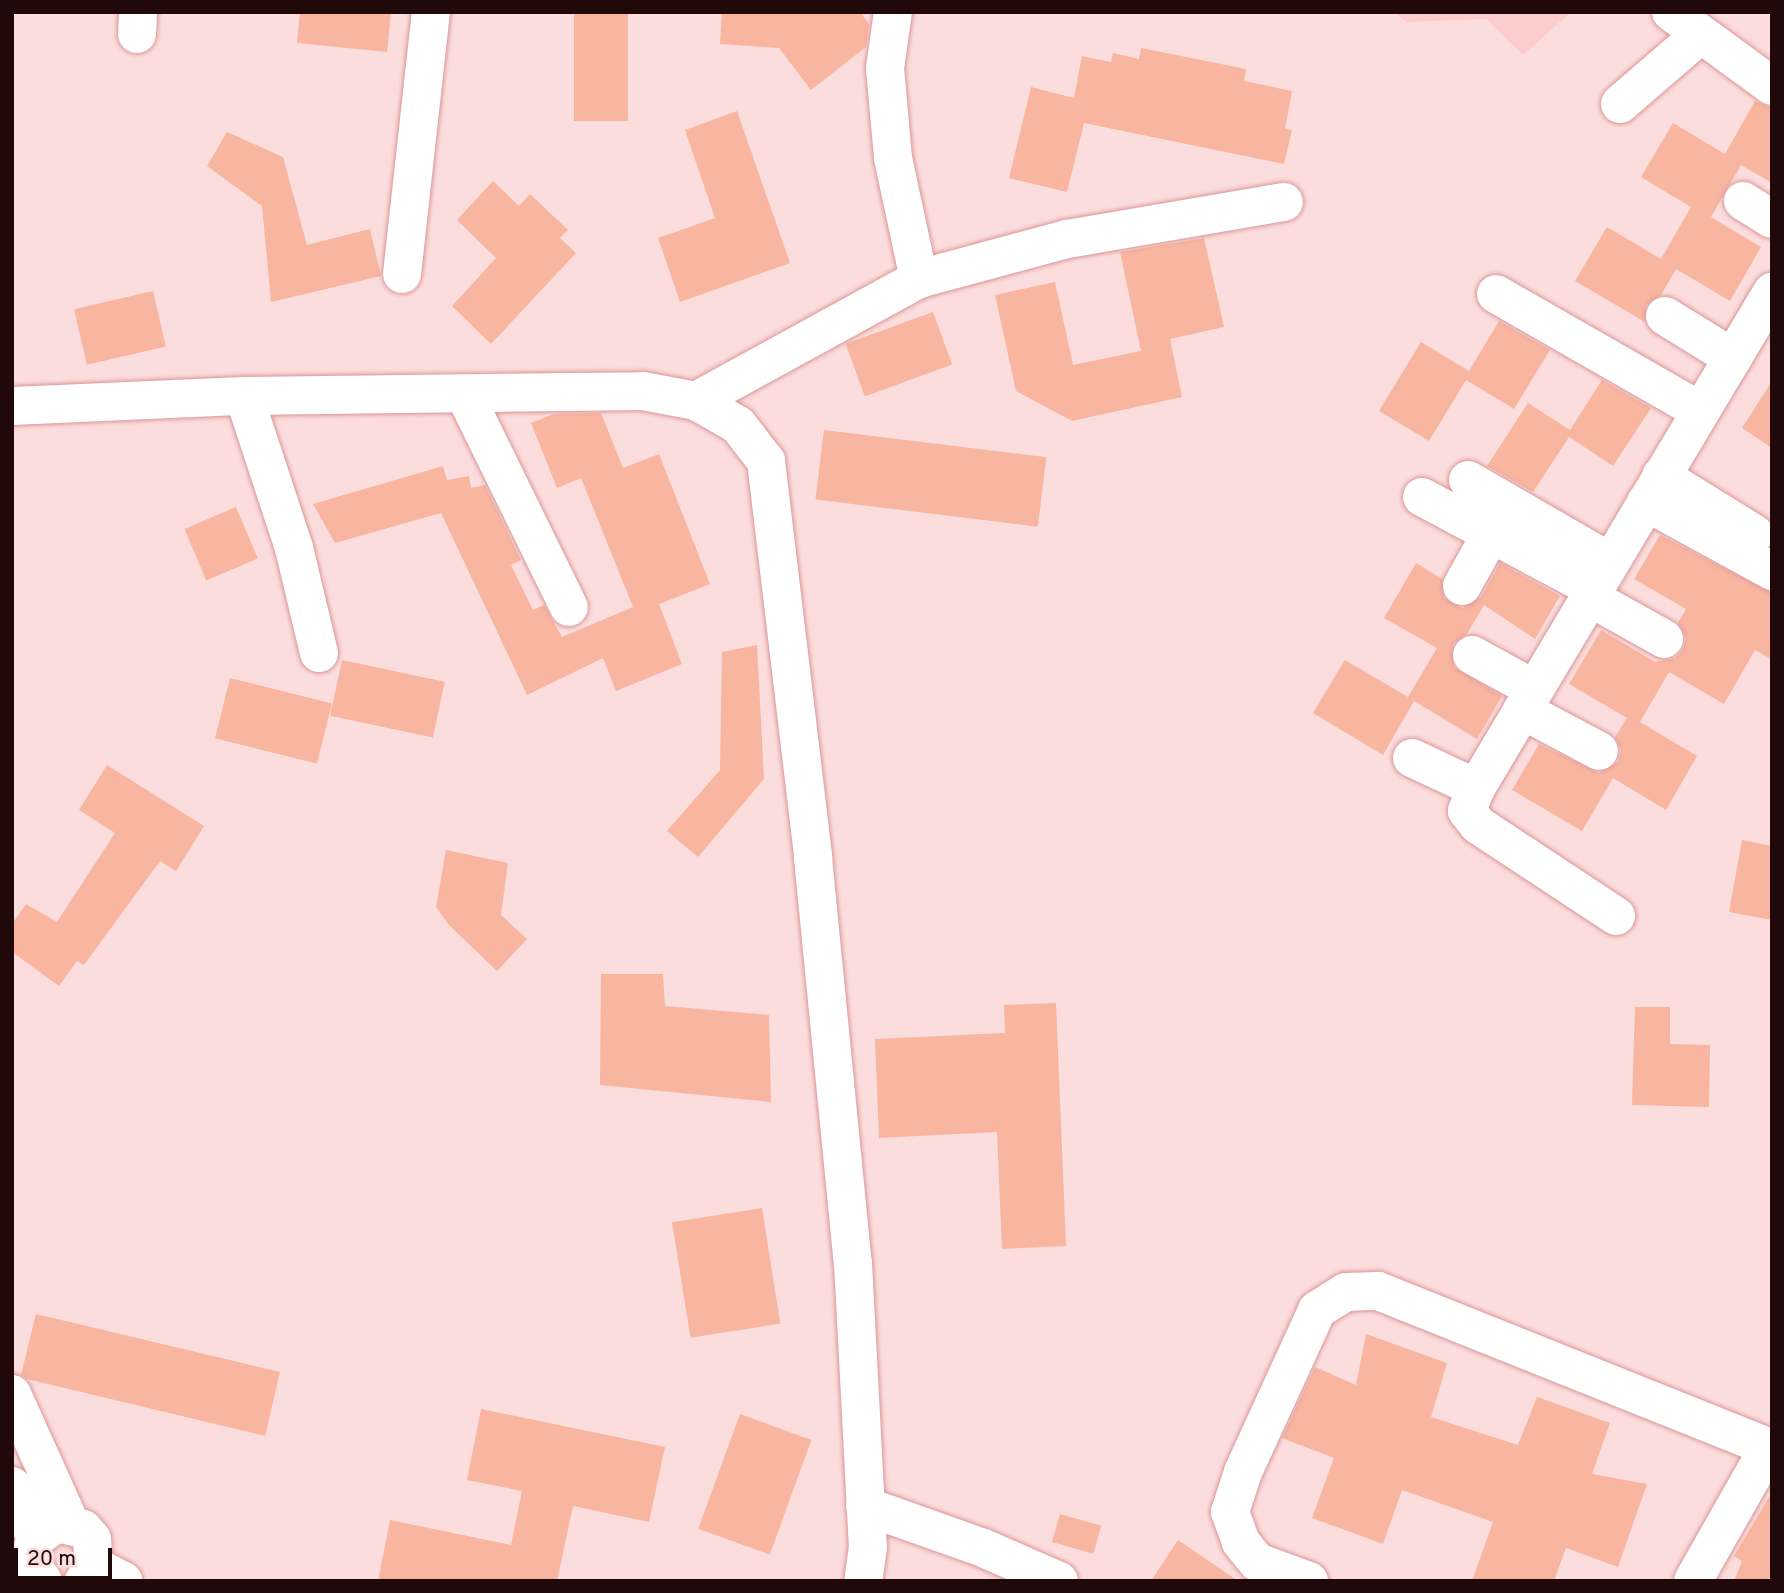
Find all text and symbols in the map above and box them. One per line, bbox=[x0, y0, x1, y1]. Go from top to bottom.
scale bar bbox=[18, 1534, 116, 1578]
text: 20 m bbox=[27, 1546, 76, 1573]

